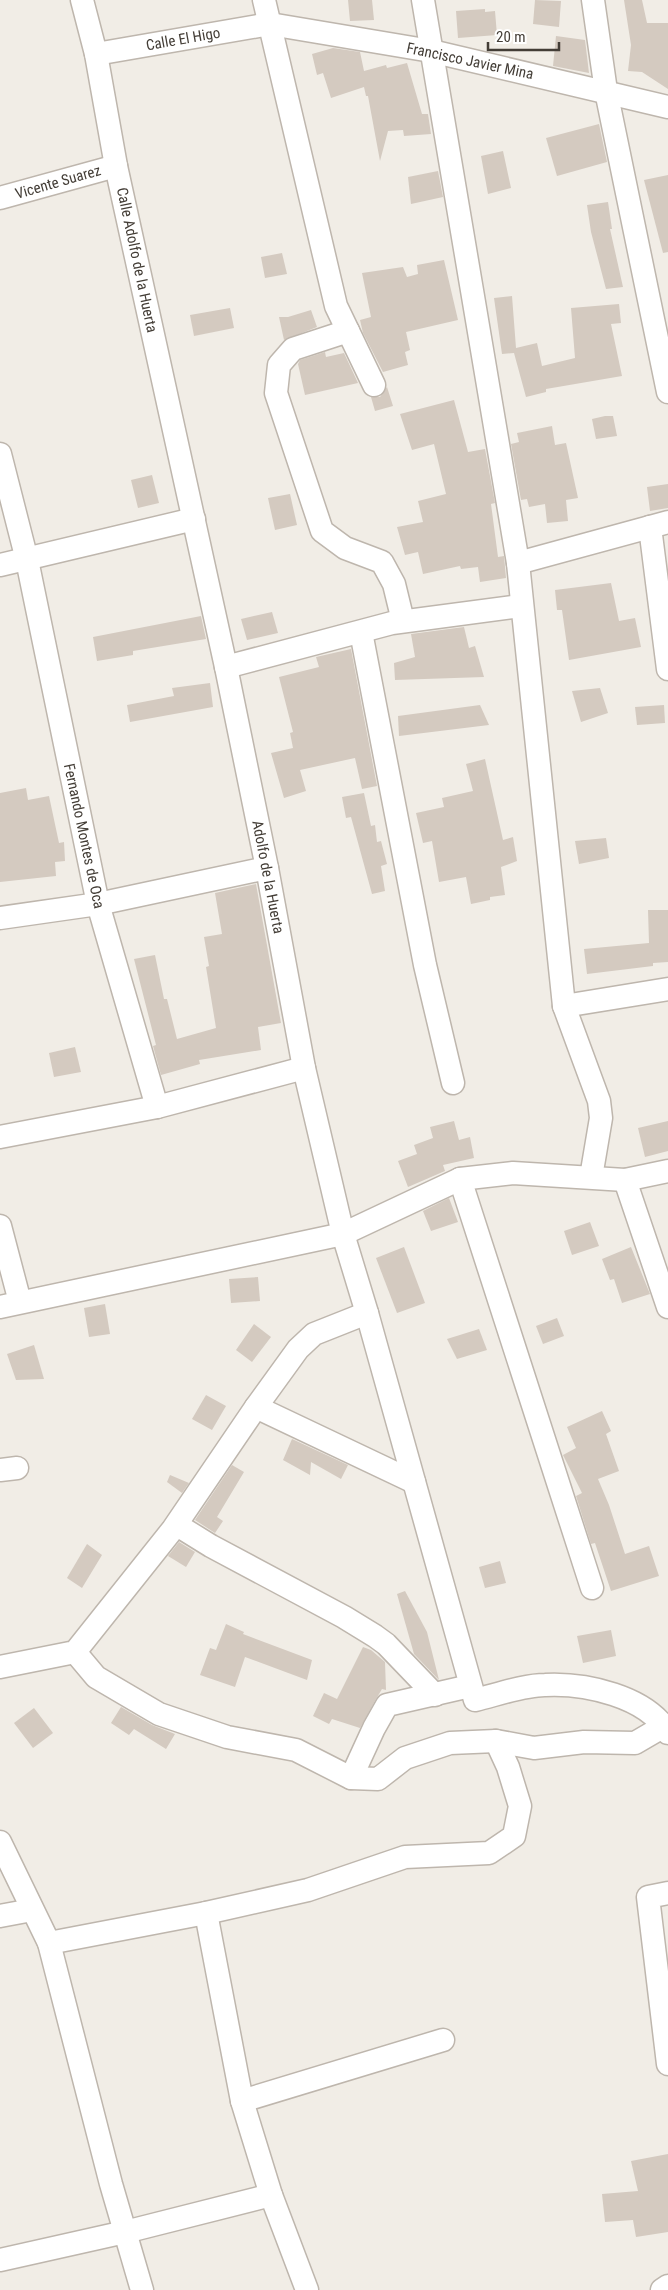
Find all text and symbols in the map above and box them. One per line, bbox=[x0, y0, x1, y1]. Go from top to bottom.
scale bar bbox=[488, 20, 559, 52]
street label: Calle El Higo bbox=[144, 24, 222, 54]
text: 20 m bbox=[496, 28, 526, 46]
street label: Francisco Javier Mina bbox=[405, 39, 535, 83]
street label: Vicente Suarez bbox=[13, 161, 103, 203]
street label: Calle Adolfo de la Huerta bbox=[113, 186, 161, 334]
street label: Fernando Montes de Oca bbox=[60, 762, 108, 910]
street label: Adolfo de la Huerta bbox=[248, 819, 288, 935]

